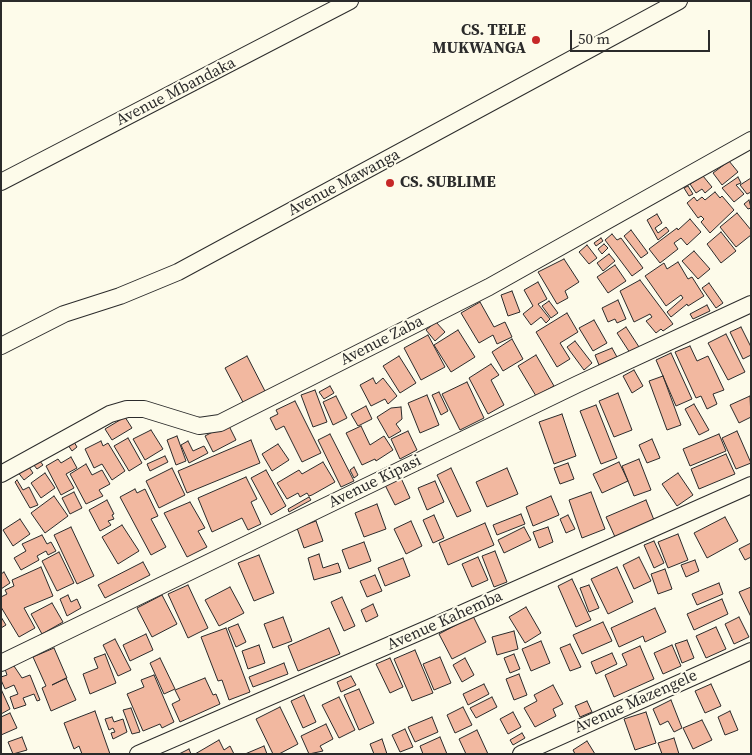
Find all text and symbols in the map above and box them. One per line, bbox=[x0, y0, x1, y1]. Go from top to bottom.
scale bar bbox=[572, 20, 712, 52]
place label: CS. TELE MUKWANGA bbox=[432, 21, 526, 59]
text: 50 m bbox=[578, 28, 610, 49]
marker: CS. TELE MUKWANGA bbox=[530, 34, 542, 46]
street label: Avenue Mbandaka bbox=[113, 54, 239, 130]
street label: Avenue Mawanga bbox=[285, 145, 403, 221]
place label: CS. SUBLIME bbox=[400, 173, 496, 193]
marker: CS. SUBLIME bbox=[384, 177, 396, 189]
street label: Avenue Zaba bbox=[337, 312, 427, 370]
street label: Avenue Kipasi bbox=[326, 451, 424, 513]
street label: Avenue Kahemba bbox=[384, 587, 506, 655]
street label: Avenue Mazengele bbox=[571, 666, 701, 738]

